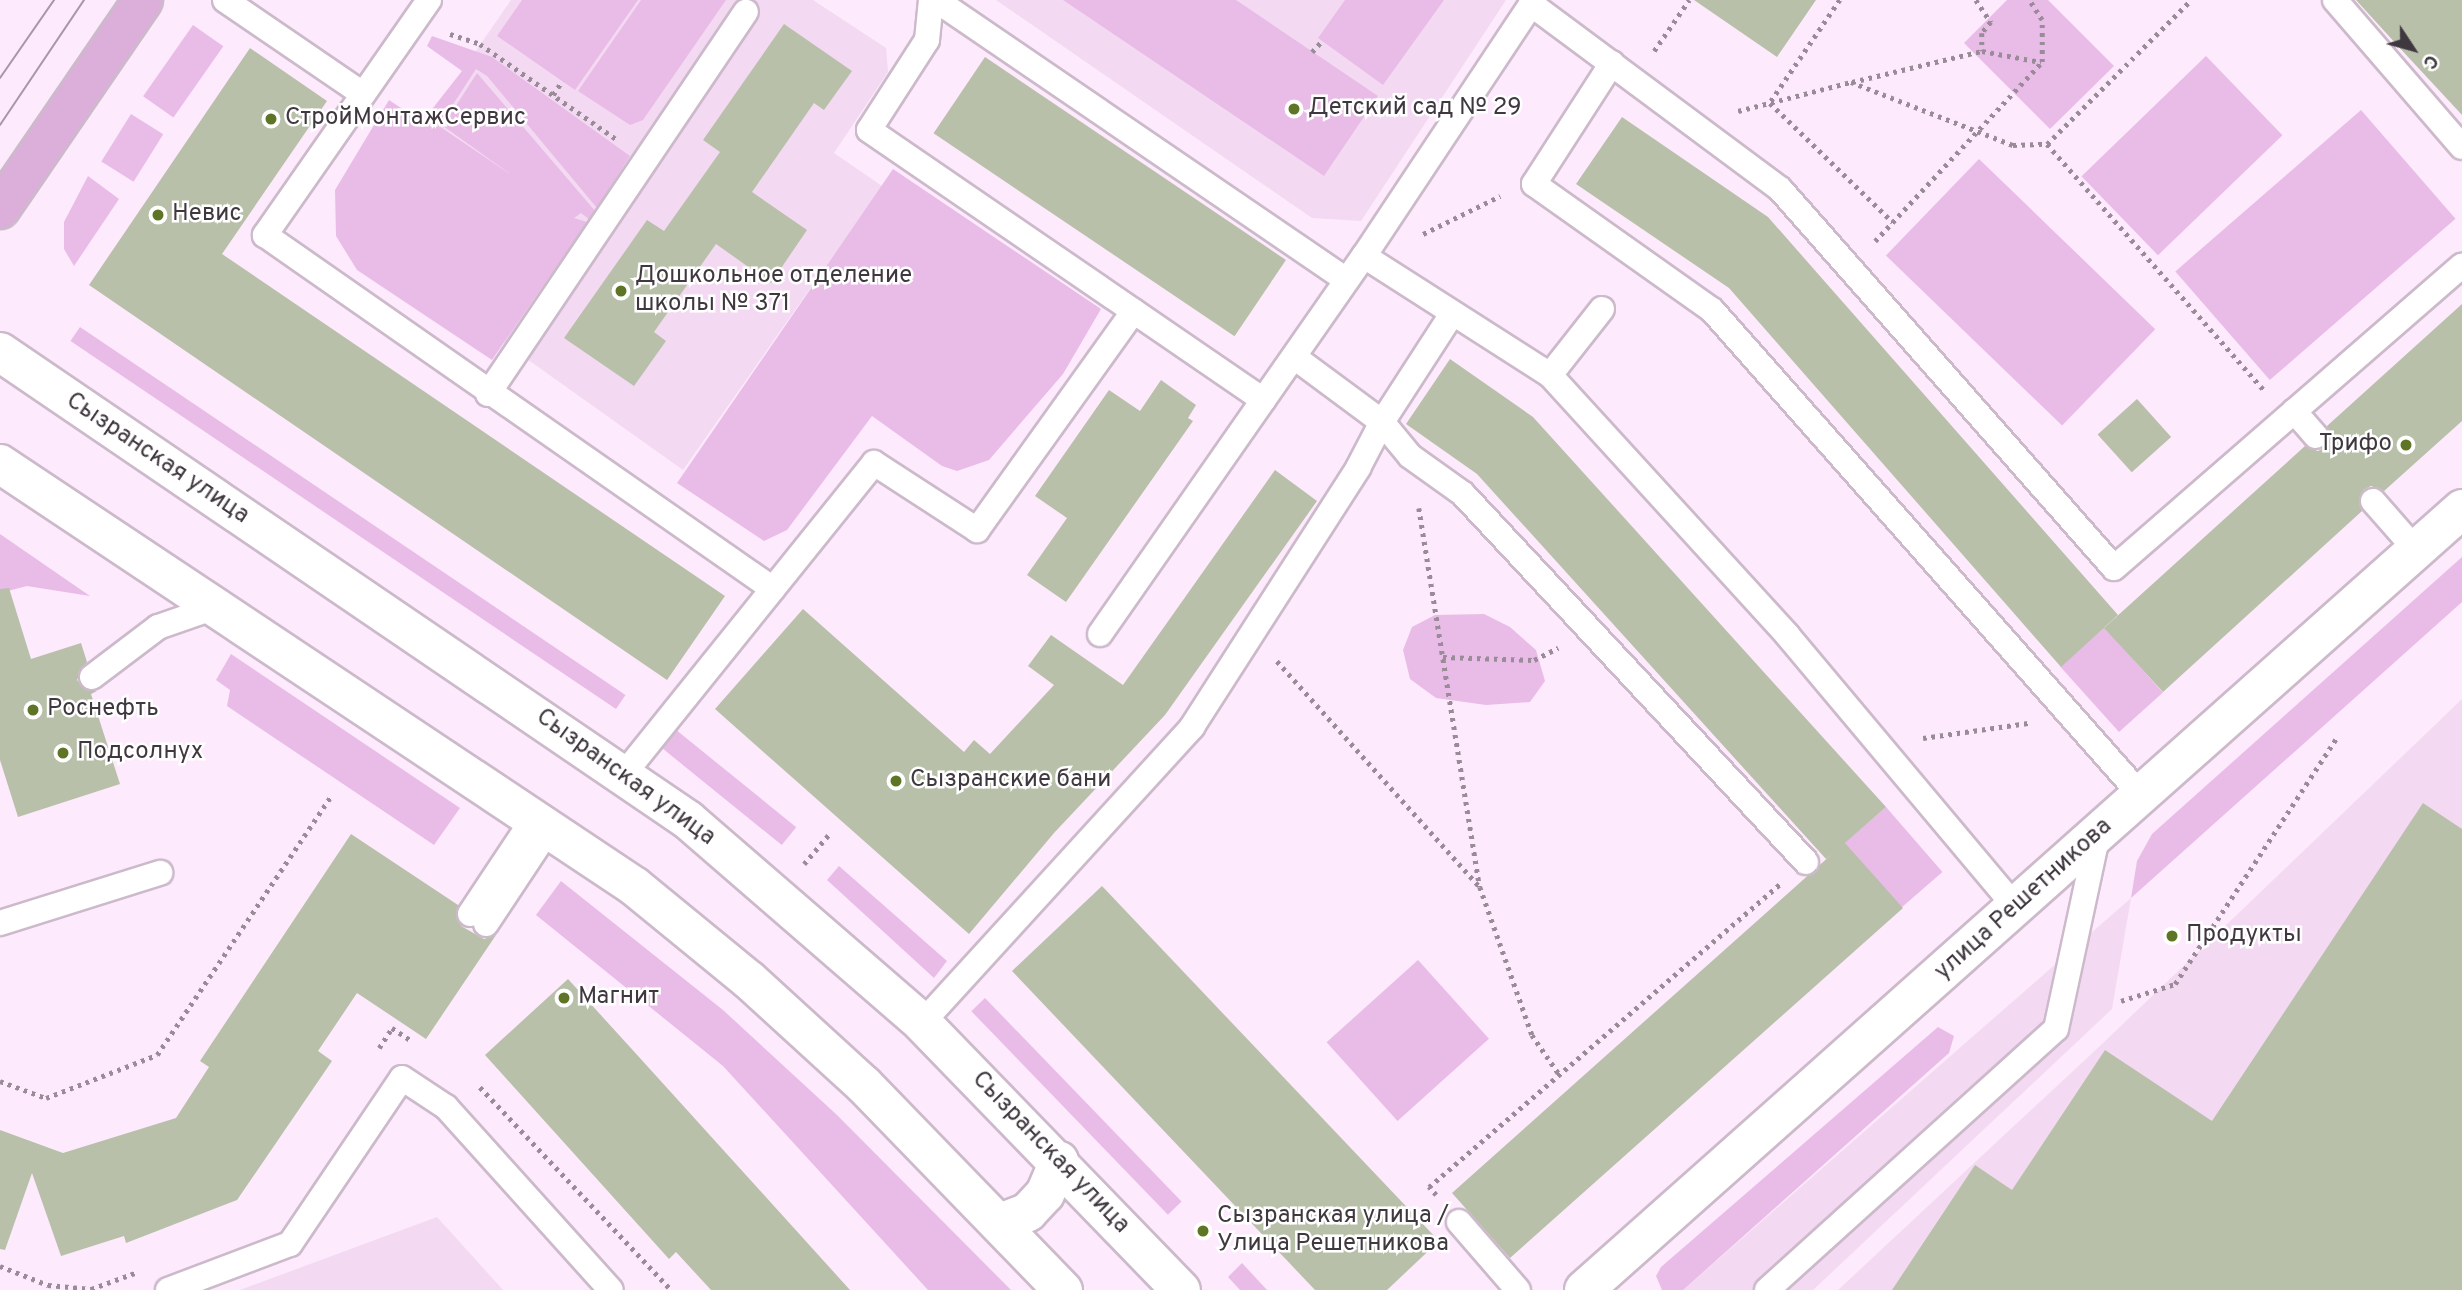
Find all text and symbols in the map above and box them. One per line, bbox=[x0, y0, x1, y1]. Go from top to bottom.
north arrow bbox=[2378, 14, 2448, 84]
text: С bbox=[2417, 49, 2443, 73]
place label: Детский сад № 29 bbox=[1308, 95, 1522, 123]
marker: Детский сад № 29 bbox=[1286, 101, 1302, 117]
place label: СтройМонтажСервис bbox=[285, 105, 526, 133]
marker: СтройМонтажСервис bbox=[263, 111, 279, 127]
place label: Невис bbox=[172, 201, 242, 229]
marker: Невис bbox=[150, 207, 166, 223]
place label: Дошкольное отделение школы № 371 bbox=[635, 263, 912, 319]
marker: Дошкольное отделение школы № 371 bbox=[613, 283, 629, 299]
street label: Сызранская улица bbox=[60, 387, 254, 531]
place label: Трифо bbox=[2319, 431, 2392, 459]
marker: Трифо bbox=[2398, 437, 2414, 453]
place label: Роснефть bbox=[47, 696, 159, 724]
marker: Роснефть bbox=[25, 702, 41, 718]
street label: Сызранская улица bbox=[530, 703, 720, 853]
place label: Подсолнух bbox=[77, 739, 203, 767]
marker: Подсолнух bbox=[55, 745, 71, 761]
place label: Сызранские бани bbox=[910, 767, 1111, 795]
marker: Сызранские бани bbox=[888, 773, 904, 789]
street label: улица Решетникова bbox=[1930, 813, 2118, 987]
place label: Продукты bbox=[2186, 922, 2302, 950]
marker: Продукты bbox=[2164, 928, 2180, 944]
place label: Магнит bbox=[578, 984, 659, 1012]
marker: Магнит bbox=[556, 990, 572, 1006]
street label: Сызранская улица bbox=[965, 1066, 1135, 1240]
place label: Сызранская улица / Улица Решетникова bbox=[1217, 1203, 1449, 1259]
marker: Сызранская улица / Улица Решетникова bbox=[1195, 1223, 1211, 1239]

